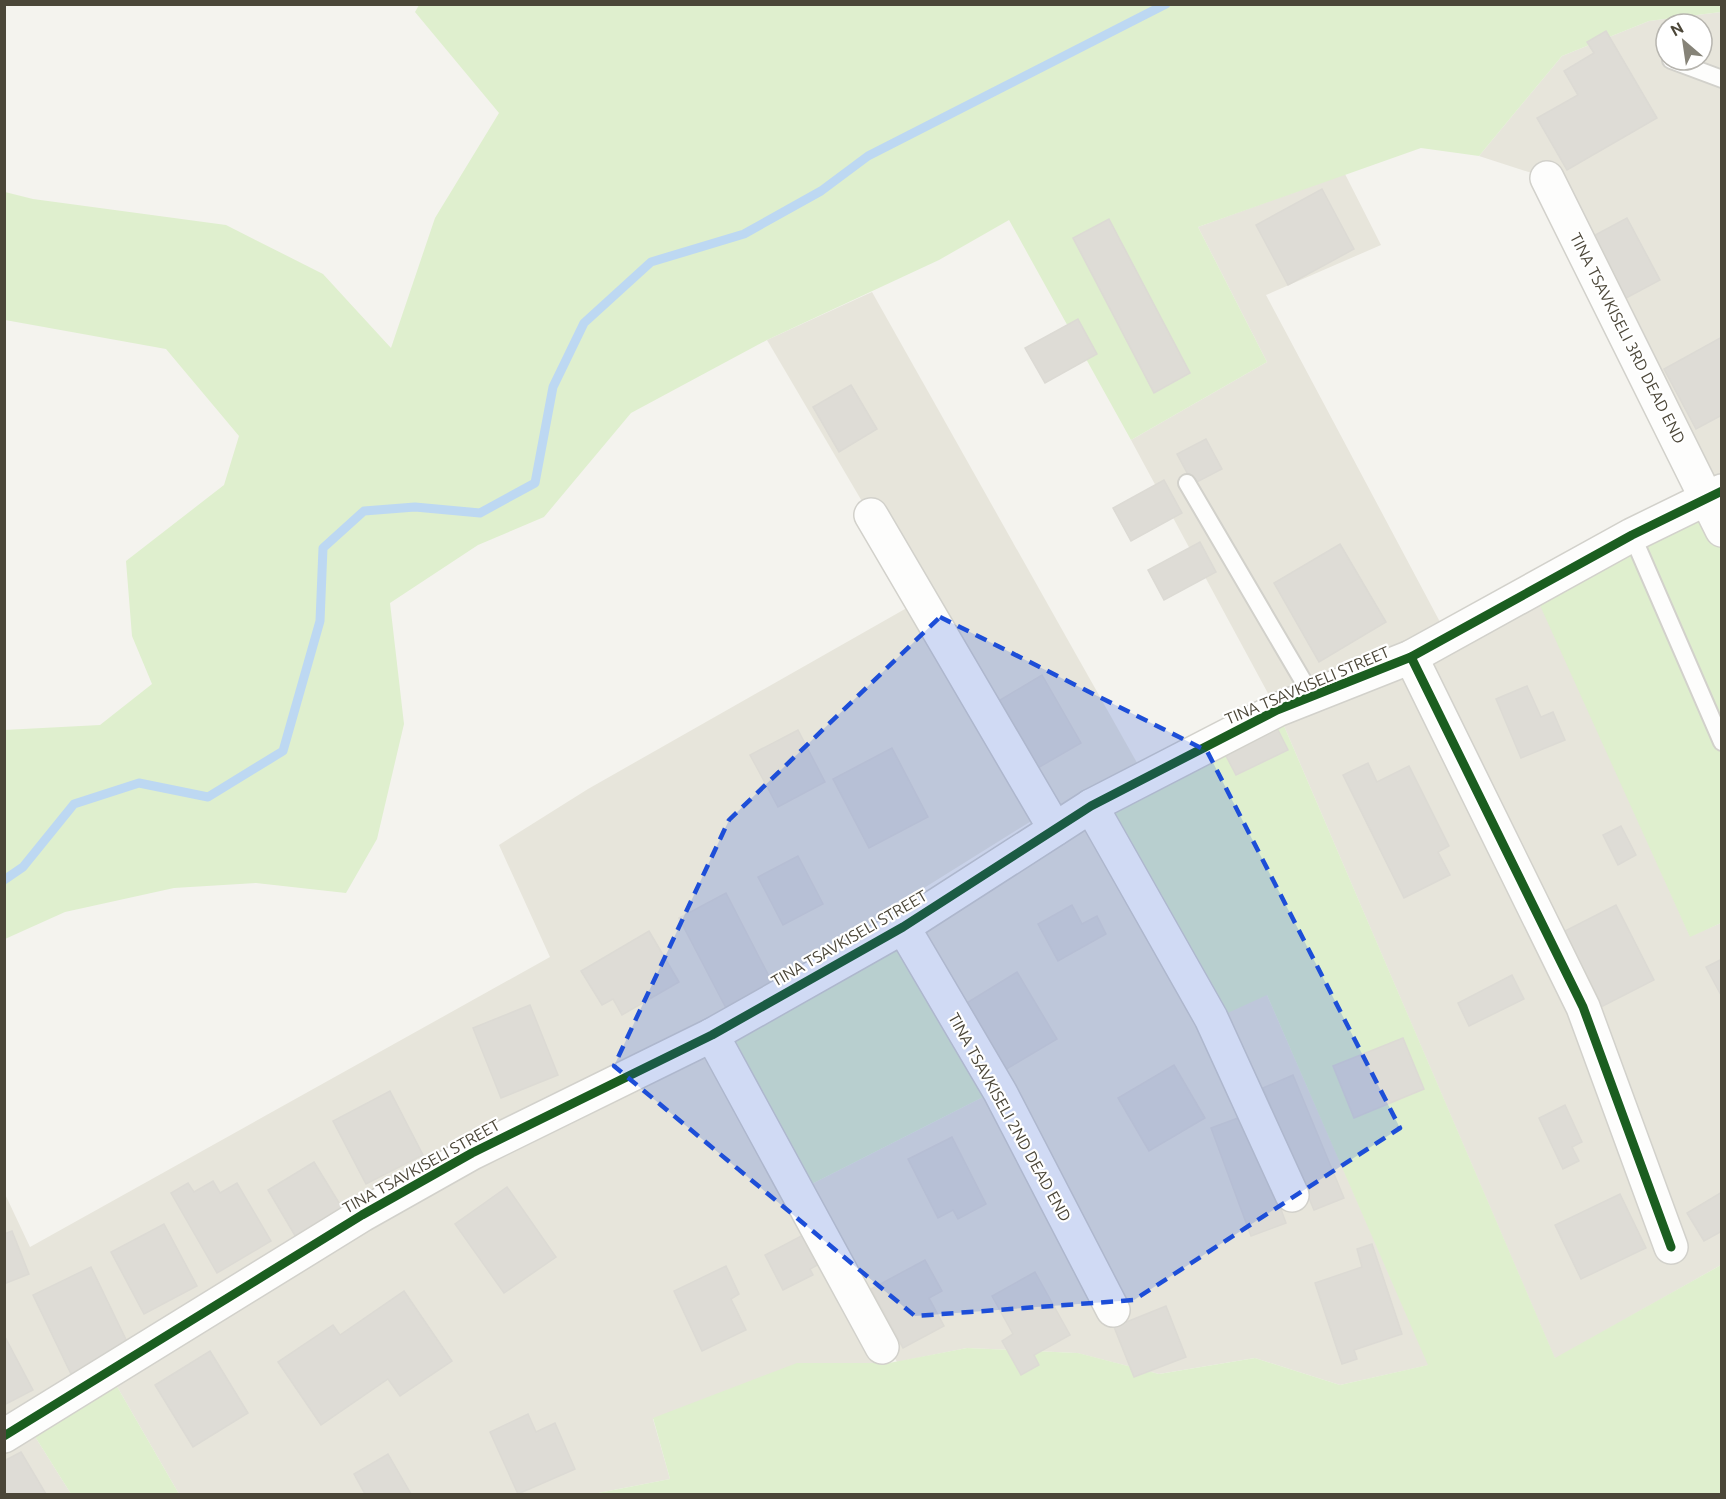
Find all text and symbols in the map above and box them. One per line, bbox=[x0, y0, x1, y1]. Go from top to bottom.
north arrow bbox=[1654, 12, 1714, 72]
text: N bbox=[1667, 18, 1686, 40]
street label: TINA TSAVKISELI 3RD DEAD END bbox=[1567, 230, 1689, 446]
street label: TINA TSAVKISELI STREET bbox=[1222, 642, 1392, 728]
street label: TINA TSAVKISELI STREET bbox=[768, 886, 930, 990]
street label: TINA TSAVKISELI 2ND DEAD END bbox=[945, 1010, 1075, 1224]
street label: TINA TSAVKISELI STREET bbox=[339, 1115, 503, 1217]

